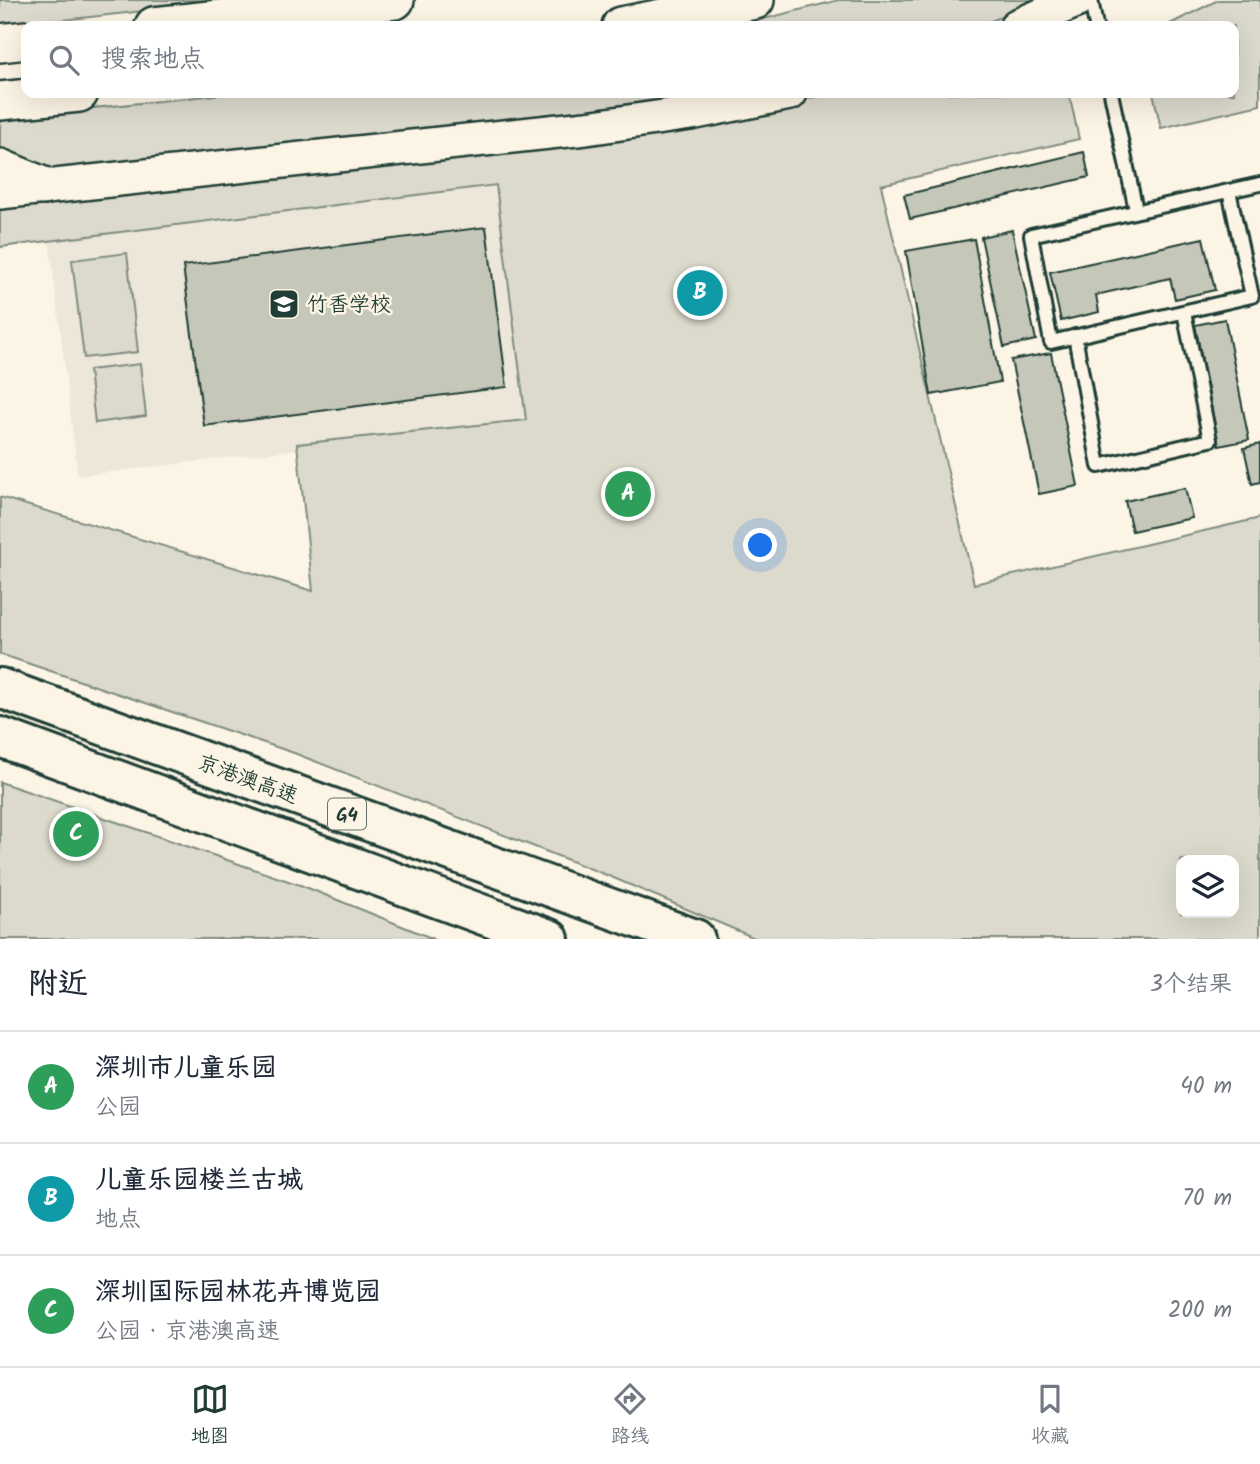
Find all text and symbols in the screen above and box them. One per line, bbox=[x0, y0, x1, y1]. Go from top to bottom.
search box bbox=[21, 21, 1239, 98]
text: 搜索地点 bbox=[101, 39, 205, 81]
icon: search bbox=[45, 41, 83, 79]
pin: B bbox=[677, 267, 723, 319]
school or university icon: 竹香学校 bbox=[267, 287, 301, 321]
place label: 竹香学校 bbox=[307, 289, 391, 322]
pin: A bbox=[605, 468, 651, 520]
your location bbox=[743, 528, 777, 562]
street label: 京港澳高速 bbox=[193, 747, 302, 814]
road number: G4 bbox=[328, 799, 366, 830]
pin: C bbox=[53, 808, 99, 860]
map controls bbox=[1176, 855, 1239, 918]
button: layers bbox=[1176, 855, 1239, 918]
text: 附近 bbox=[28, 961, 88, 1009]
text: 3个结果 bbox=[1150, 967, 1232, 1003]
text: 深圳市儿童乐园 bbox=[95, 1048, 277, 1090]
text: A bbox=[44, 1069, 58, 1105]
text: 40 m bbox=[1180, 1069, 1232, 1105]
text: 公园 bbox=[95, 1090, 141, 1126]
text: 儿童乐园楼兰古城 bbox=[95, 1160, 303, 1202]
text: B bbox=[44, 1181, 58, 1217]
text: 70 m bbox=[1182, 1181, 1232, 1217]
text: 地点 bbox=[95, 1202, 141, 1238]
text: 深圳国际园林花卉博览园 bbox=[95, 1272, 381, 1314]
text: C bbox=[44, 1293, 58, 1329]
text: 200 m bbox=[1168, 1293, 1232, 1329]
text: 公园 · 京港澳高速 bbox=[95, 1314, 280, 1350]
tab: 地图 bbox=[191, 1380, 229, 1452]
tab: 路线 bbox=[611, 1380, 649, 1452]
tab: 收藏 bbox=[1031, 1380, 1069, 1452]

